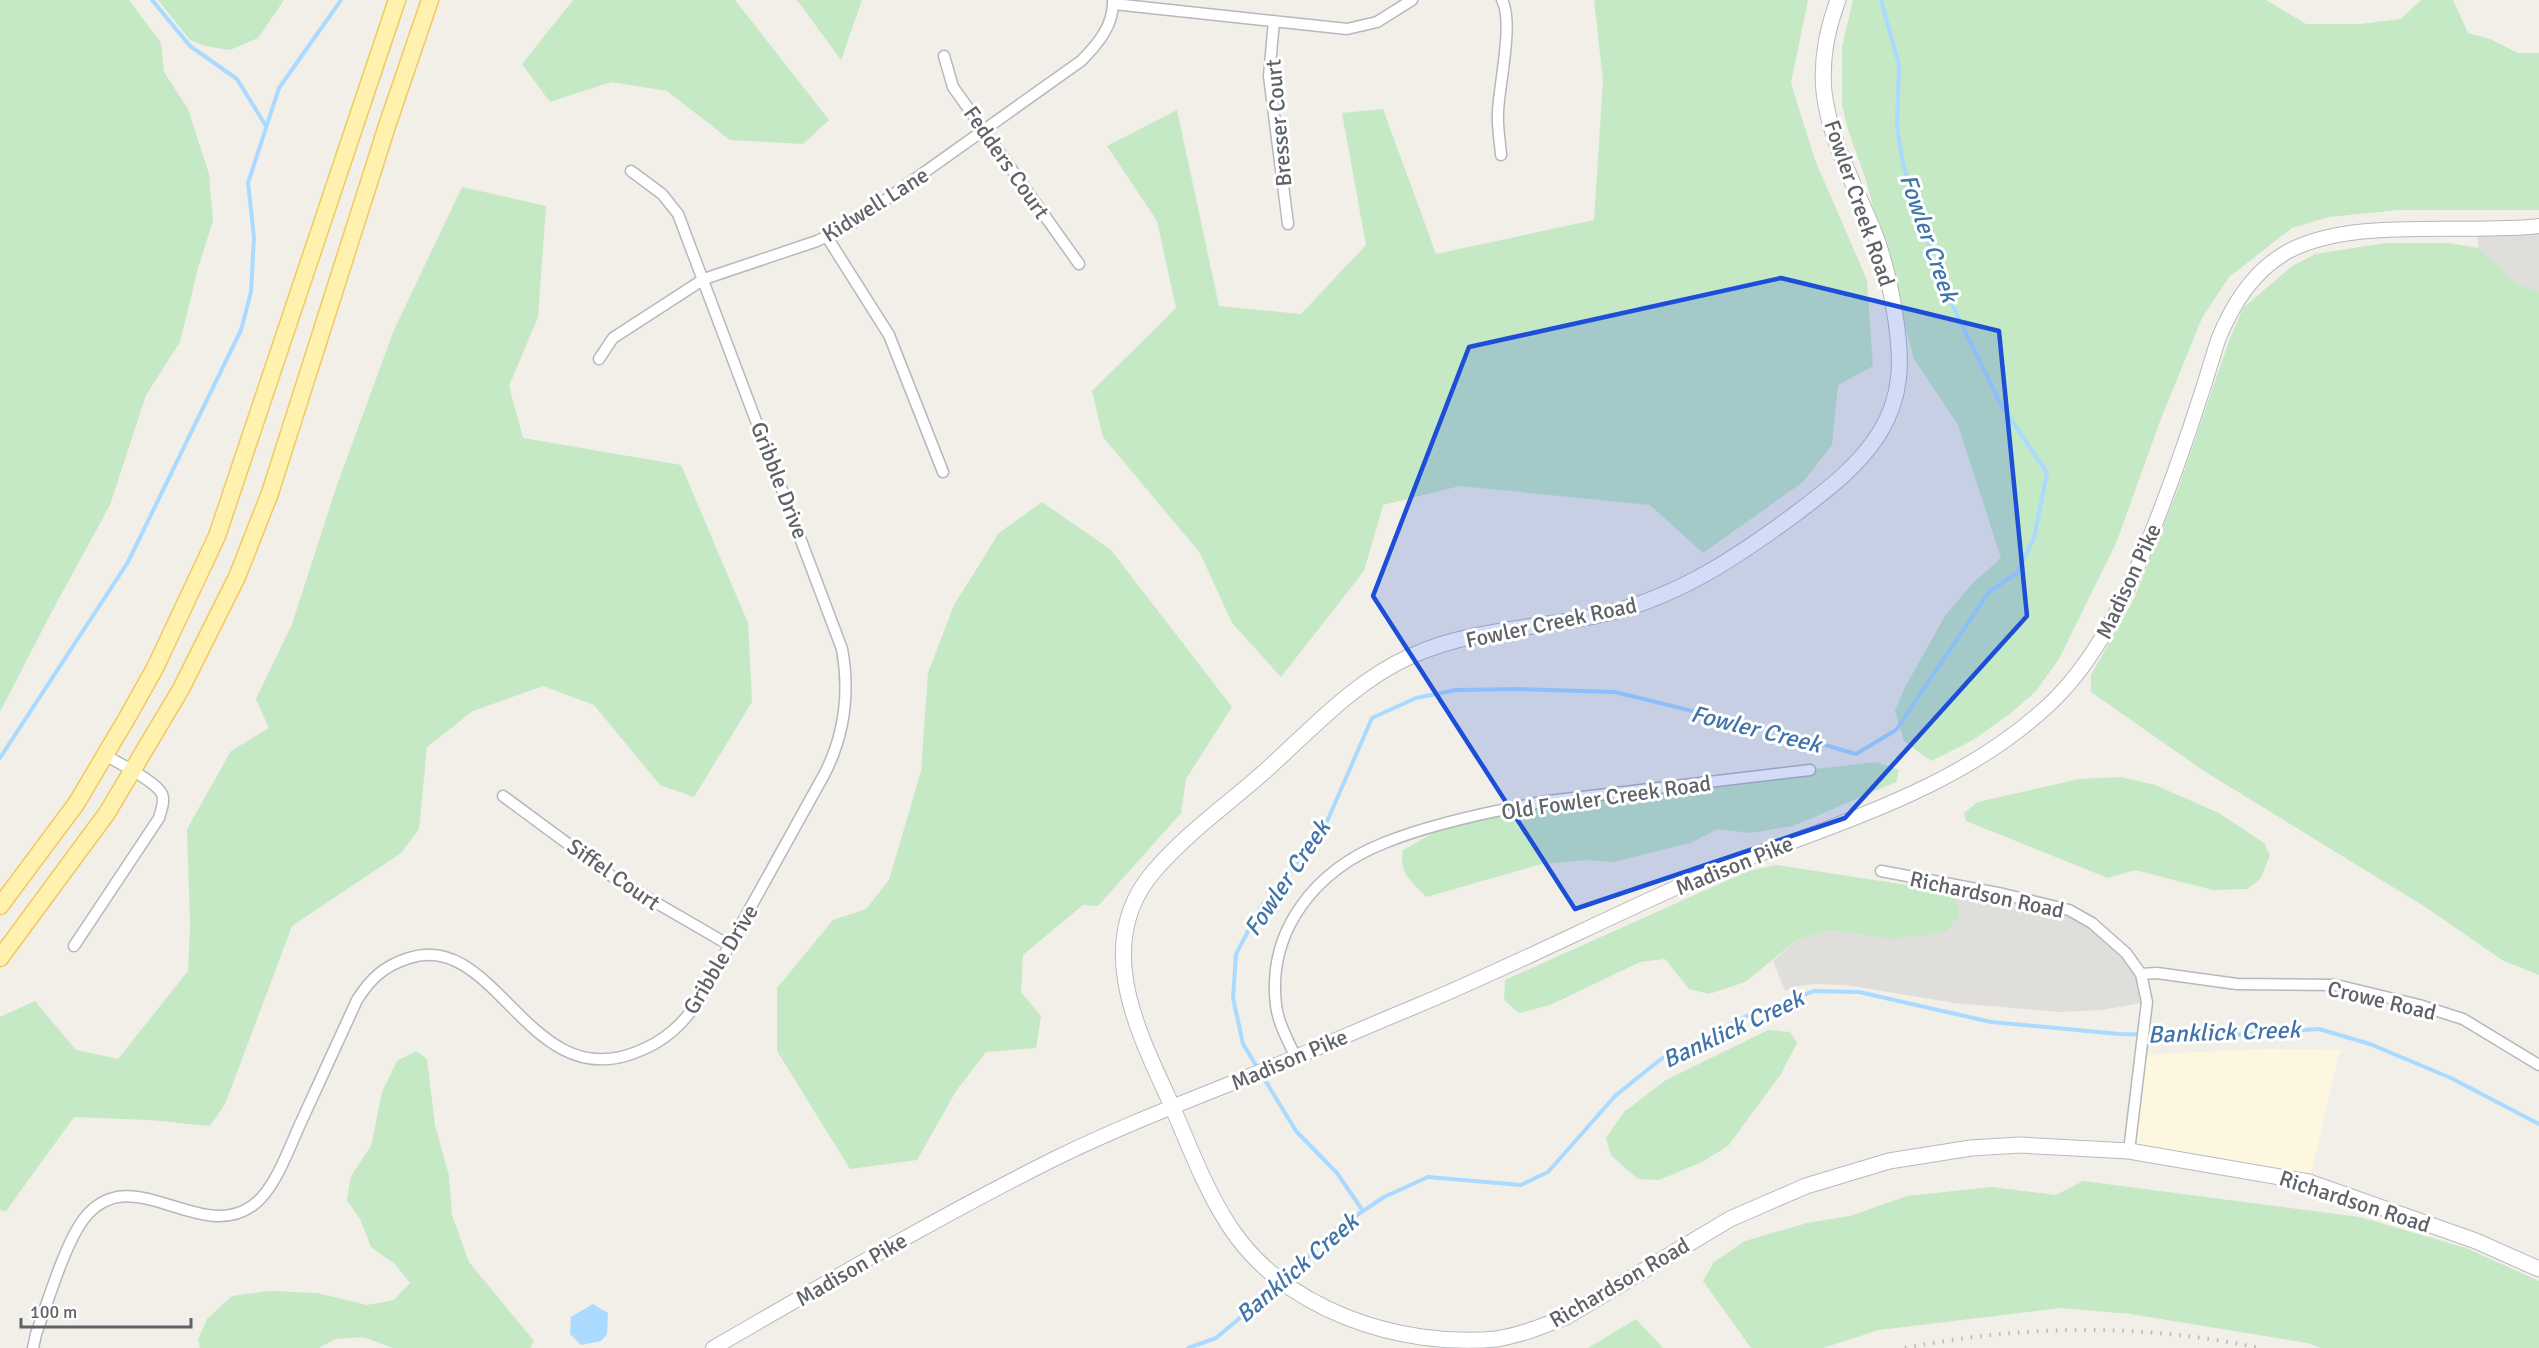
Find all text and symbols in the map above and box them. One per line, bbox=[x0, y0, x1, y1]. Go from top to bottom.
street label: Bresser Court bbox=[1259, 58, 1298, 188]
street label: Fedders Court bbox=[958, 101, 1056, 224]
street label: Fowler Creek Road bbox=[1818, 116, 1901, 290]
street label: Kidwell Lane bbox=[817, 161, 933, 248]
water label: Fowler Creek bbox=[1893, 170, 1966, 308]
street label: Gribble Drive bbox=[745, 418, 814, 542]
street label: Madison Pike bbox=[2090, 519, 2167, 643]
street label: Fowler Creek Road bbox=[1463, 591, 1639, 654]
water label: Fowler Creek bbox=[1688, 698, 1826, 760]
street label: Old Fowler Creek Road bbox=[1500, 769, 1713, 826]
water label: Fowler Creek bbox=[1237, 813, 1338, 942]
street label: Madison Pike bbox=[1671, 830, 1797, 901]
street label: Siffel Court bbox=[562, 833, 666, 916]
street label: Richardson Road bbox=[1907, 865, 2067, 924]
street label: Gribble Drive bbox=[677, 900, 764, 1019]
street label: Crowe Road bbox=[2325, 975, 2439, 1026]
water label: Banklick Creek bbox=[1658, 982, 1810, 1075]
water label: Banklick Creek bbox=[2147, 1014, 2303, 1050]
street label: Madison Pike bbox=[1227, 1023, 1352, 1096]
street label: Richardson Road bbox=[2276, 1164, 2434, 1239]
water label: Banklick Creek bbox=[1230, 1205, 1366, 1329]
street label: Madison Pike bbox=[791, 1227, 912, 1312]
street label: Richardson Road bbox=[1544, 1231, 1694, 1333]
scale bar bbox=[21, 1291, 190, 1329]
text: 100 m bbox=[30, 1301, 77, 1323]

